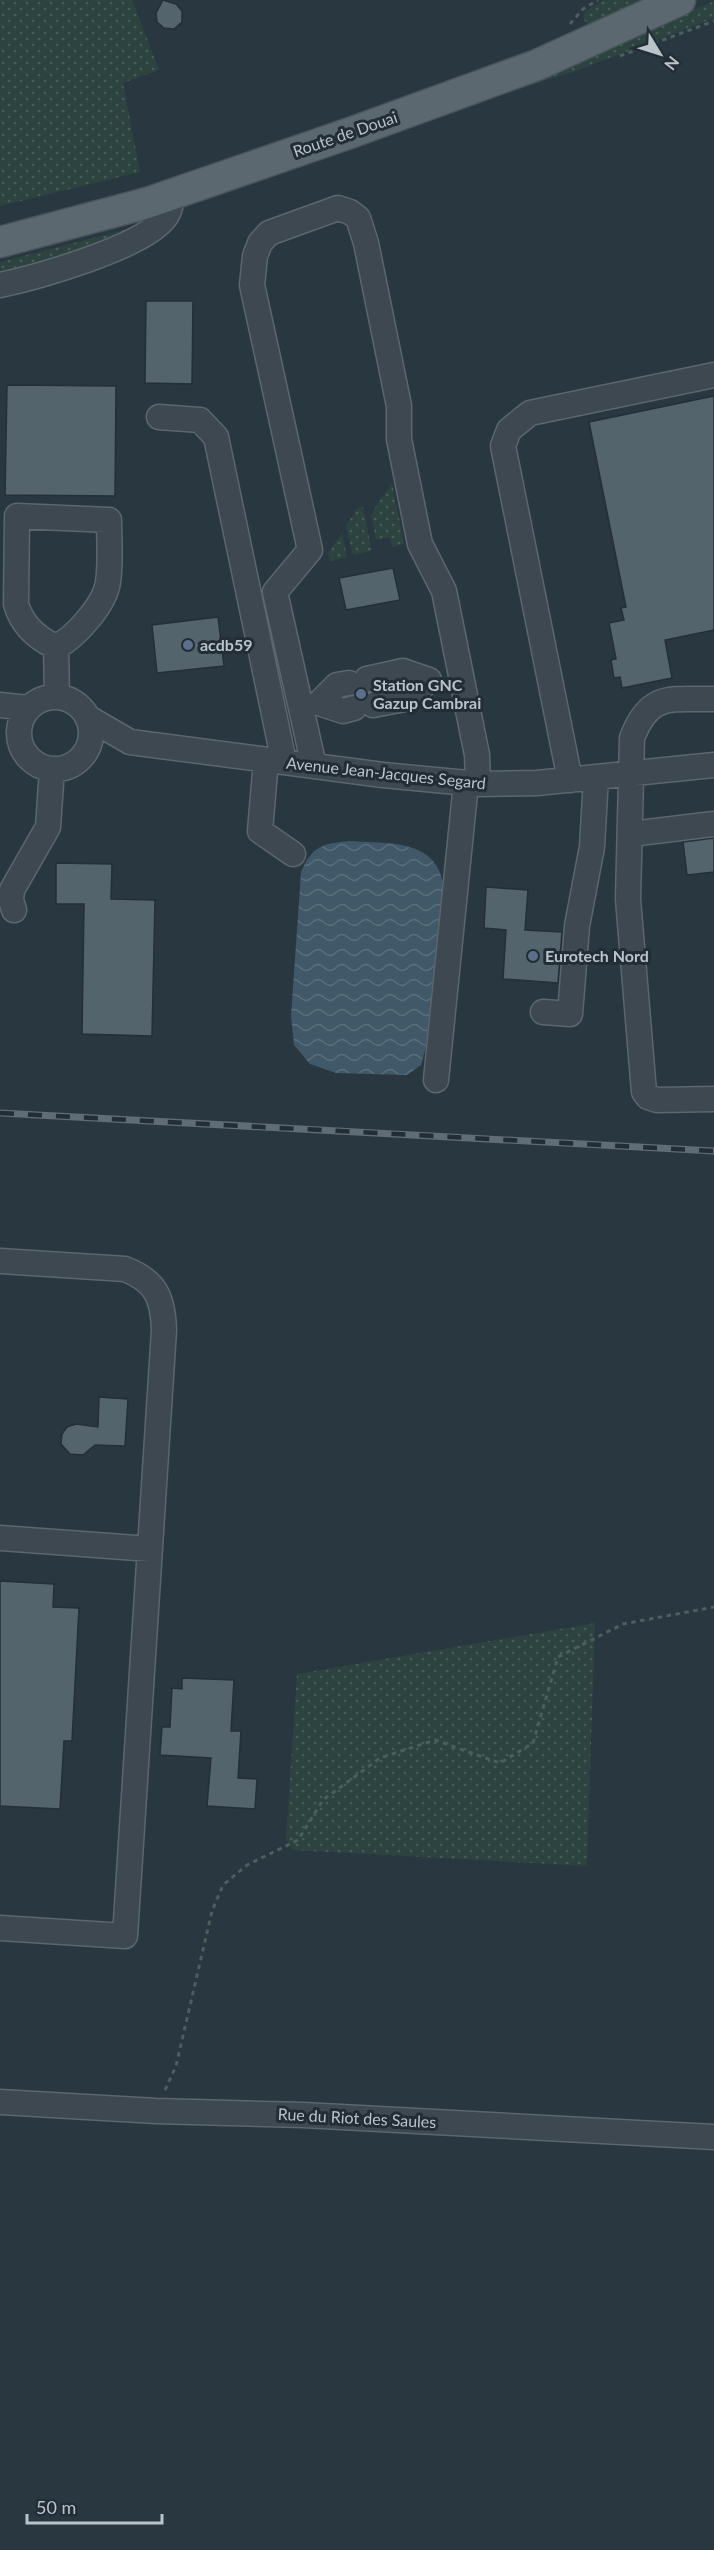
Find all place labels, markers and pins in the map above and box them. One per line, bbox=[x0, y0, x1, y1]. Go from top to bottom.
place label: acdb59 bbox=[200, 635, 252, 654]
marker: acdb59 bbox=[181, 638, 195, 652]
place label: Station GNC Gazup Cambrai bbox=[373, 675, 481, 712]
marker: Station GNC Gazup Cambrai bbox=[354, 687, 368, 701]
place label: Eurotech Nord bbox=[545, 946, 649, 965]
marker: Eurotech Nord bbox=[526, 949, 540, 963]

